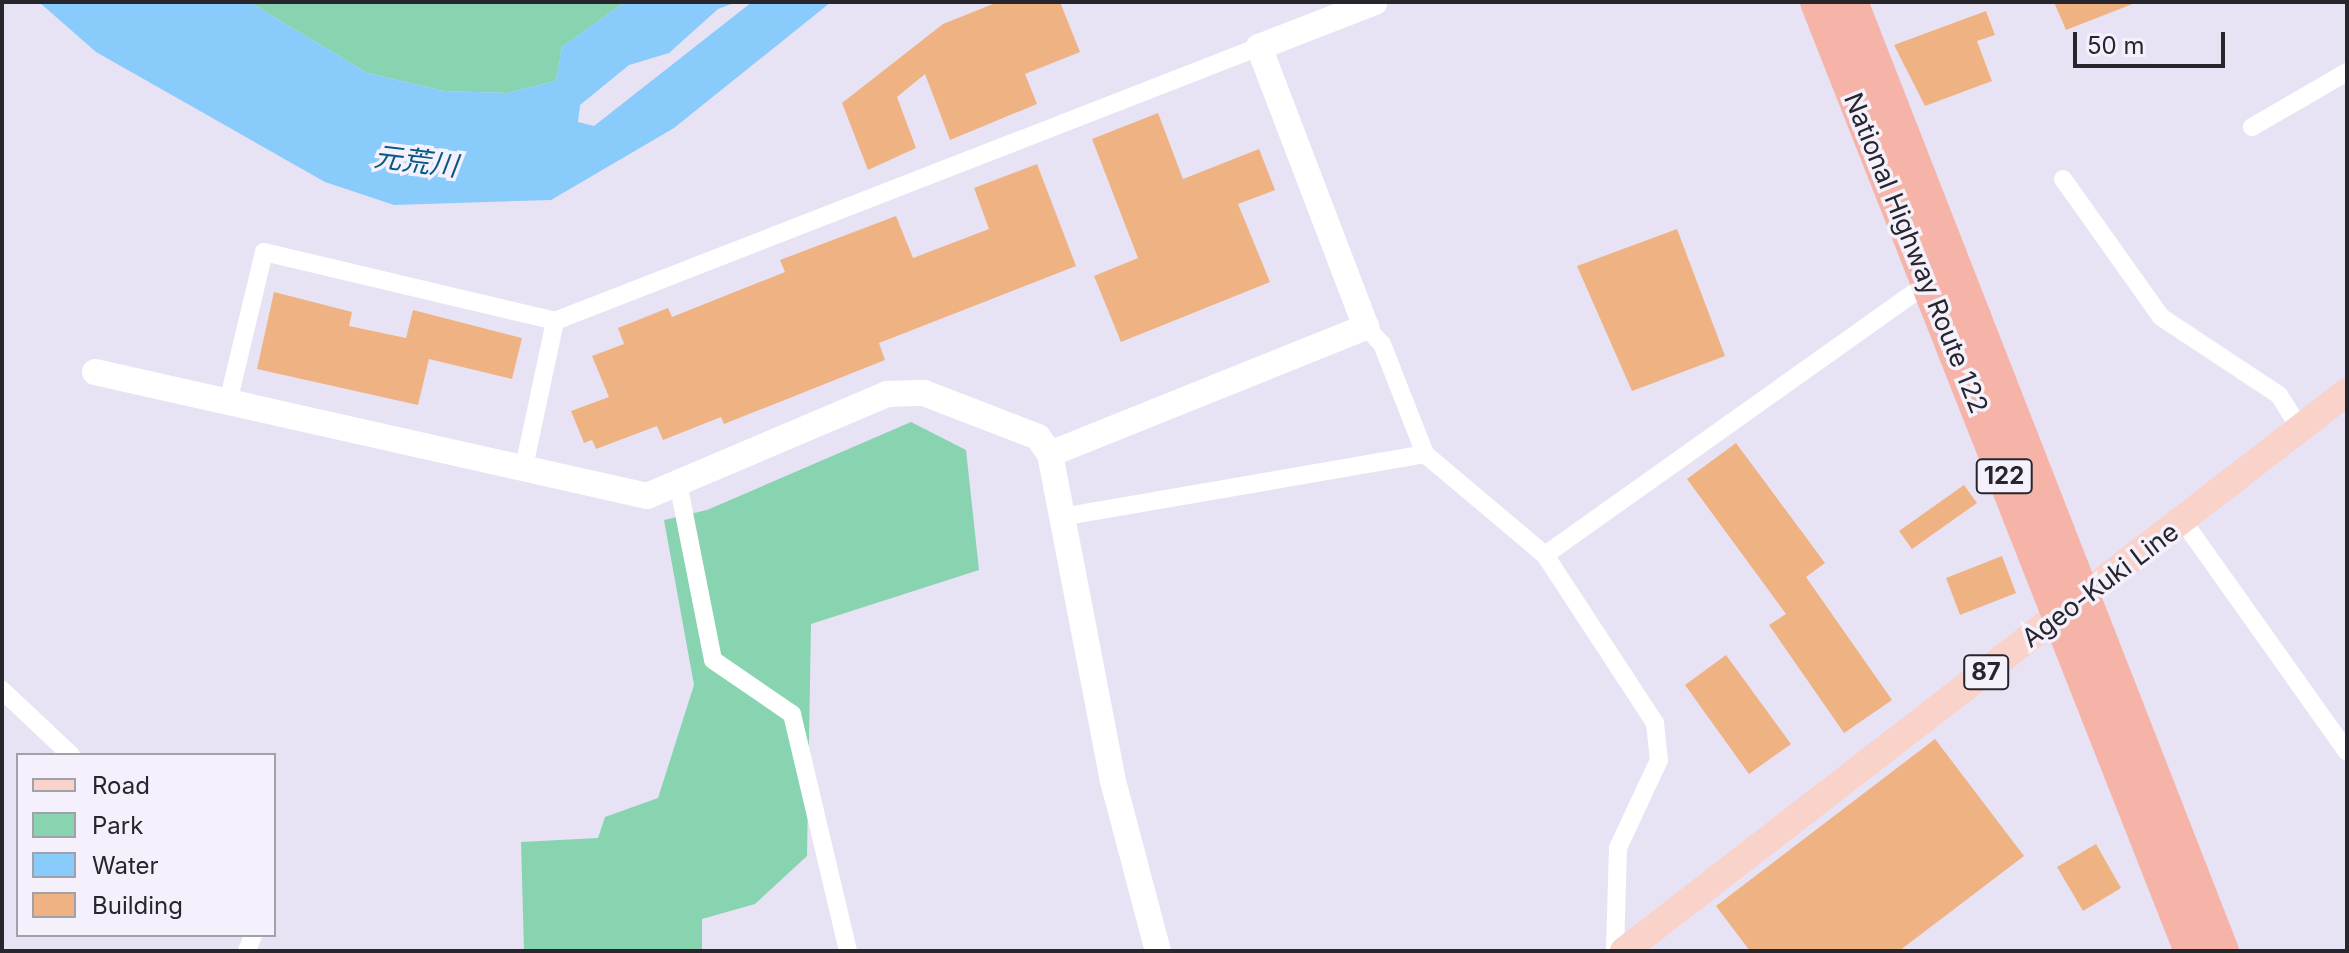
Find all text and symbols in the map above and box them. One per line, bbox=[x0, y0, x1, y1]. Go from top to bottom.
scale bar bbox=[2077, 16, 2229, 66]
text: 50 m bbox=[2087, 31, 2145, 60]
street label: National Highway Route 122 bbox=[1837, 88, 1995, 418]
water label: 元荒川 bbox=[372, 139, 460, 183]
road number: 122 bbox=[1974, 456, 2034, 496]
street label: Ageo-Kuki Line bbox=[2016, 516, 2184, 654]
road number: 87 bbox=[1962, 652, 2010, 692]
legend bbox=[16, 753, 276, 937]
text: Road bbox=[92, 771, 150, 800]
text: Park bbox=[92, 811, 143, 840]
text: Water bbox=[92, 851, 159, 880]
text: Building bbox=[92, 891, 183, 920]

